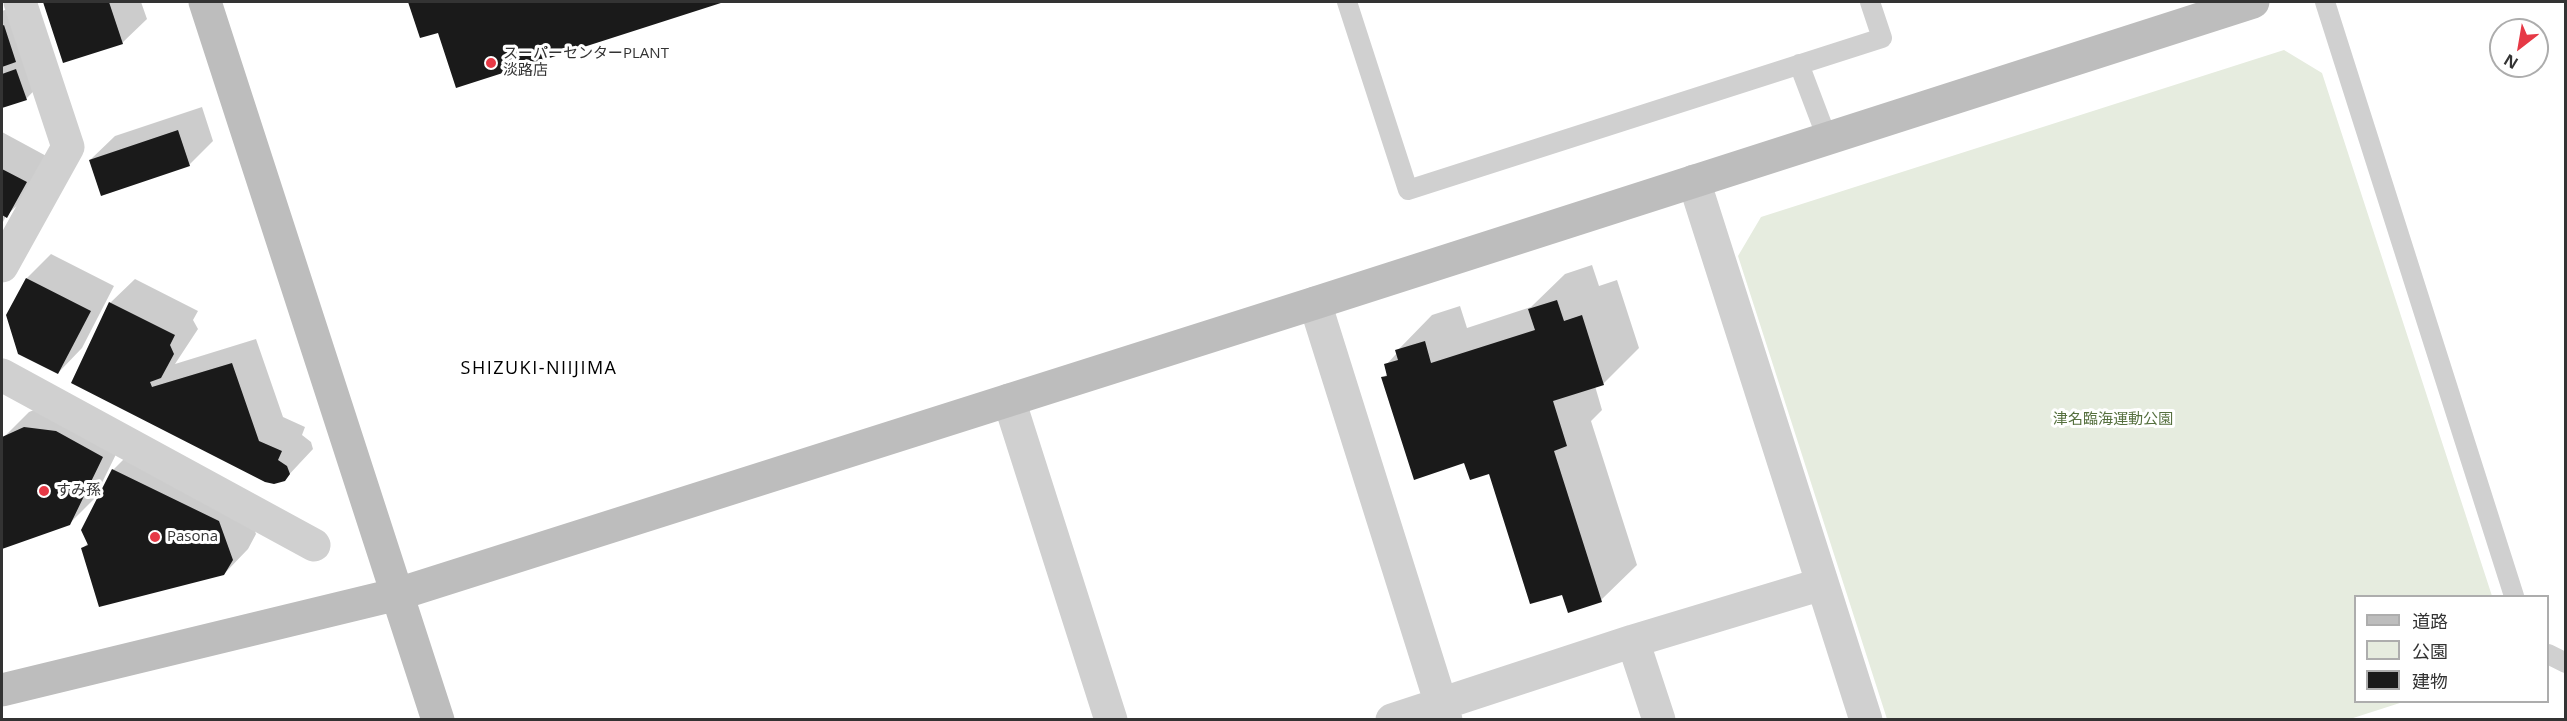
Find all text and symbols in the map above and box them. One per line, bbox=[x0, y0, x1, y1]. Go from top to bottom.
north arrow bbox=[2489, 18, 2549, 78]
place label: スーパーセンターPLANT 淡路店 bbox=[503, 45, 669, 80]
text: N bbox=[2500, 49, 2522, 74]
marker: スーパーセンターPLANT 淡路店 bbox=[484, 56, 498, 70]
district label: SHIZUKI-NIIJIMA bbox=[461, 358, 617, 380]
park label: 津名臨海運動公園 bbox=[2053, 411, 2173, 429]
place label: すみ孫 bbox=[56, 482, 101, 500]
marker: すみ孫 bbox=[37, 484, 51, 498]
place label: Pasona bbox=[167, 528, 218, 546]
marker: Pasona bbox=[148, 530, 162, 544]
legend bbox=[2354, 595, 2549, 703]
text: 道路 bbox=[2412, 609, 2448, 633]
text: 公園 bbox=[2412, 639, 2448, 663]
text: 建物 bbox=[2412, 669, 2448, 693]

